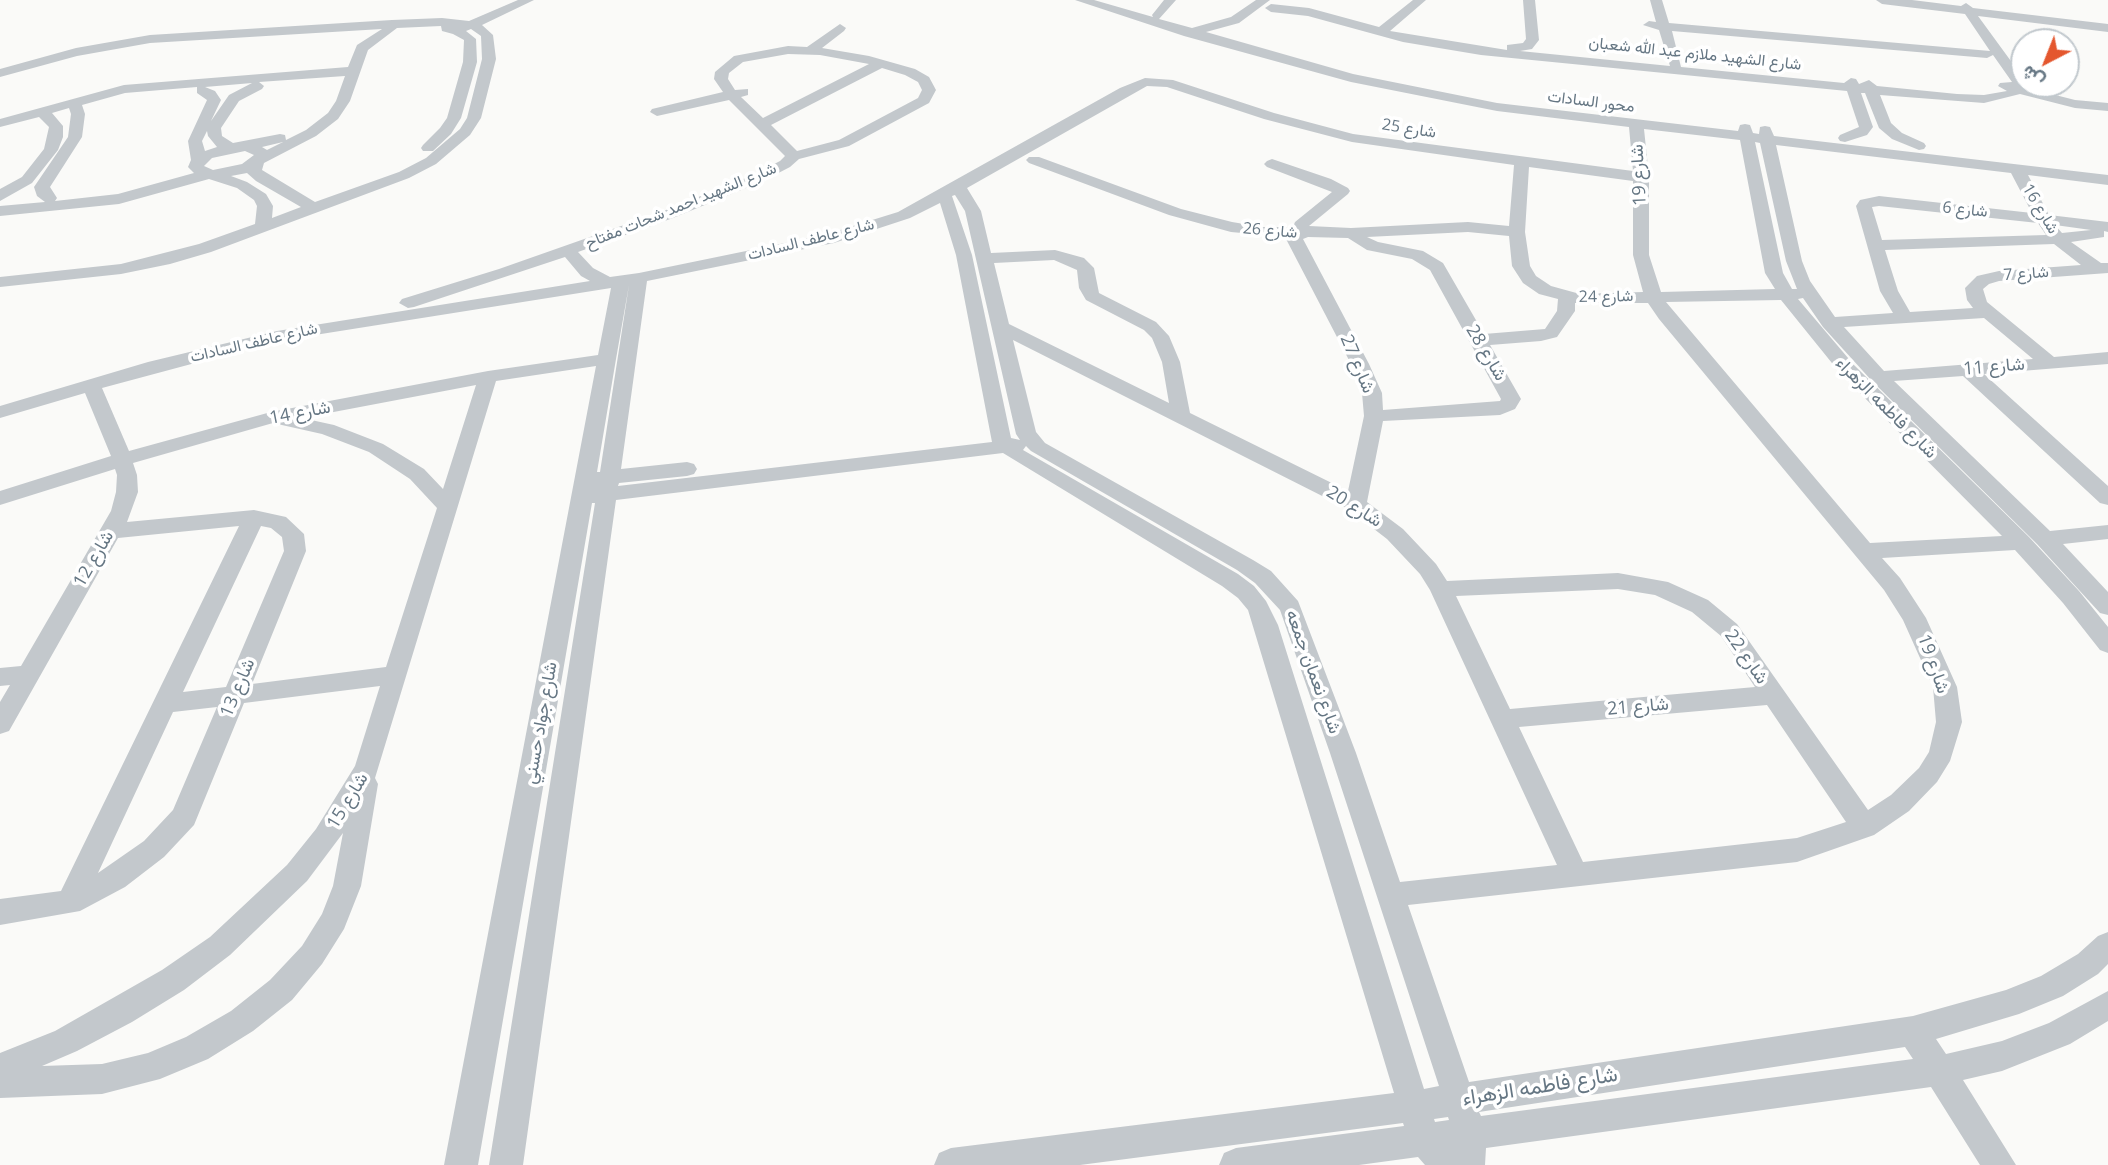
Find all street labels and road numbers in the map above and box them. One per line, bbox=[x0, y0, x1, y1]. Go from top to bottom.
street label: شارع الشهيد ملازم عبد الله شعبان bbox=[1588, 33, 1802, 75]
street label: محور السادات bbox=[1546, 87, 1636, 117]
street label: شارع 25 bbox=[1381, 115, 1437, 143]
street label: شارع 19 bbox=[1627, 144, 1651, 206]
street label: شارع الشهيد احمد شحات مفتاح bbox=[583, 159, 779, 253]
street label: شارع 16 bbox=[2018, 181, 2062, 237]
street label: شارع 6 bbox=[1941, 198, 1989, 222]
street label: شارع عاطف السادات bbox=[746, 215, 876, 265]
street label: شارع 26 bbox=[1242, 219, 1298, 243]
street label: شارع 7 bbox=[2003, 263, 2049, 285]
street label: شارع 24 bbox=[1579, 287, 1633, 307]
street label: شارع عاطف السادات bbox=[189, 319, 319, 367]
street label: شارع 28 bbox=[1461, 321, 1511, 385]
street label: شارع 27 bbox=[1335, 331, 1379, 397]
street label: شارع فاطمه الزهراء bbox=[1831, 353, 1941, 463]
street label: شارع 11 bbox=[1962, 354, 2026, 380]
street label: شارع 14 bbox=[268, 397, 332, 429]
street label: شارع 20 bbox=[1322, 482, 1386, 532]
street label: شارع 12 bbox=[69, 527, 119, 591]
street label: شارع نعمان جمعه bbox=[1281, 607, 1345, 737]
street label: شارع 22 bbox=[1720, 626, 1772, 688]
street label: شارع 19 bbox=[1912, 631, 1954, 697]
street label: شارع 13 bbox=[216, 655, 260, 721]
street label: شارع جواد حسني bbox=[520, 660, 562, 786]
street label: شارع 21 bbox=[1606, 694, 1670, 720]
street label: شارع 15 bbox=[323, 769, 373, 833]
street label: شارع فاطمه الزهراء bbox=[1461, 1062, 1619, 1112]

